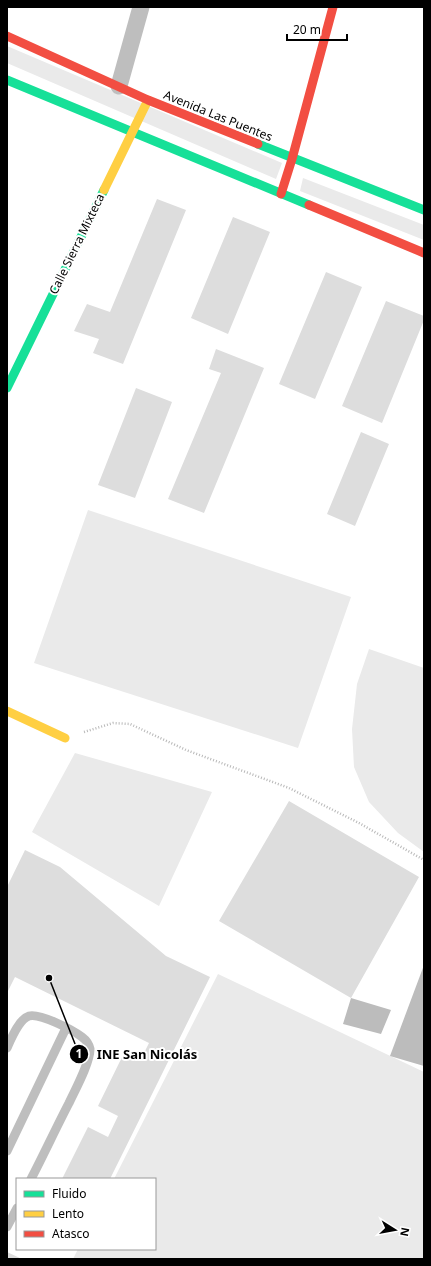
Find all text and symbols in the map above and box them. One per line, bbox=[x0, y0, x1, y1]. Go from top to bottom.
scale bar bbox=[287, 16, 347, 42]
text: 20 m bbox=[293, 21, 321, 38]
street label: Avenida Las Puentes bbox=[161, 86, 275, 145]
street label: Calle Sierra Mixteca bbox=[45, 190, 108, 297]
callout: INE San Nicolás bbox=[69, 1042, 206, 1067]
text: 1 bbox=[76, 1045, 82, 1062]
text: INE San Nicolás bbox=[97, 1045, 197, 1063]
legend bbox=[16, 1178, 156, 1250]
text: Fluido bbox=[52, 1185, 86, 1202]
text: Lento bbox=[52, 1205, 84, 1222]
north arrow bbox=[375, 1210, 415, 1250]
text: Atasco bbox=[52, 1225, 90, 1242]
text: N bbox=[397, 1226, 414, 1238]

